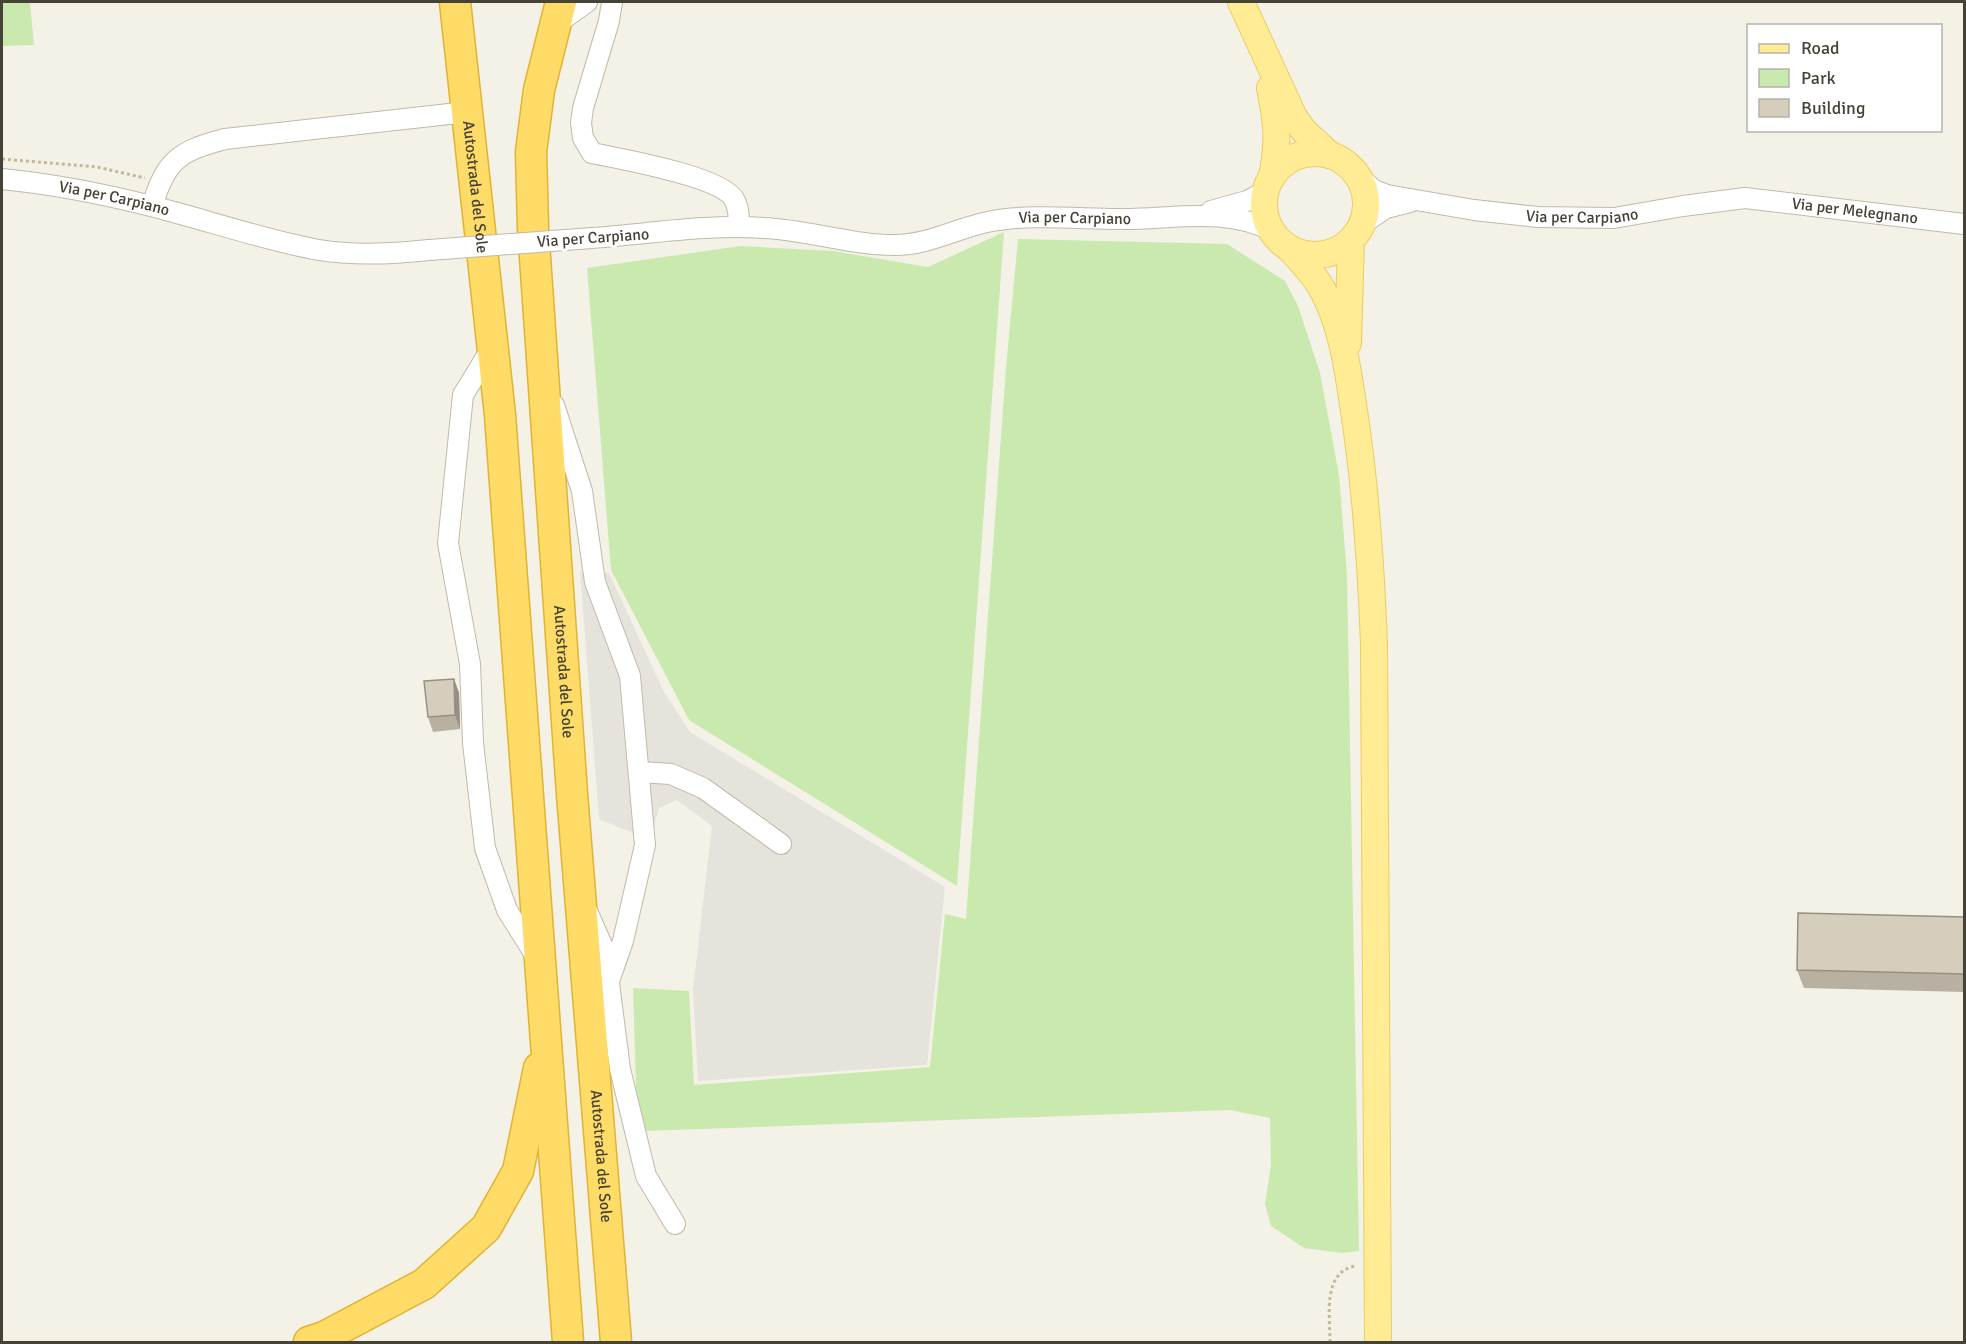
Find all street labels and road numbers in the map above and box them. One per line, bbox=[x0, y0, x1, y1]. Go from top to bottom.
street label: Autostrada del Sole bbox=[458, 120, 492, 254]
street label: Via per Carpiano bbox=[57, 177, 172, 220]
street label: Via per Melegnano bbox=[1791, 194, 1919, 228]
street label: Via per Carpiano bbox=[1525, 204, 1640, 228]
street label: Via per Carpiano bbox=[1018, 207, 1131, 229]
street label: Via per Carpiano bbox=[536, 224, 650, 252]
street label: Autostrada del Sole bbox=[549, 605, 578, 739]
street label: Autostrada del Sole bbox=[586, 1089, 616, 1223]

